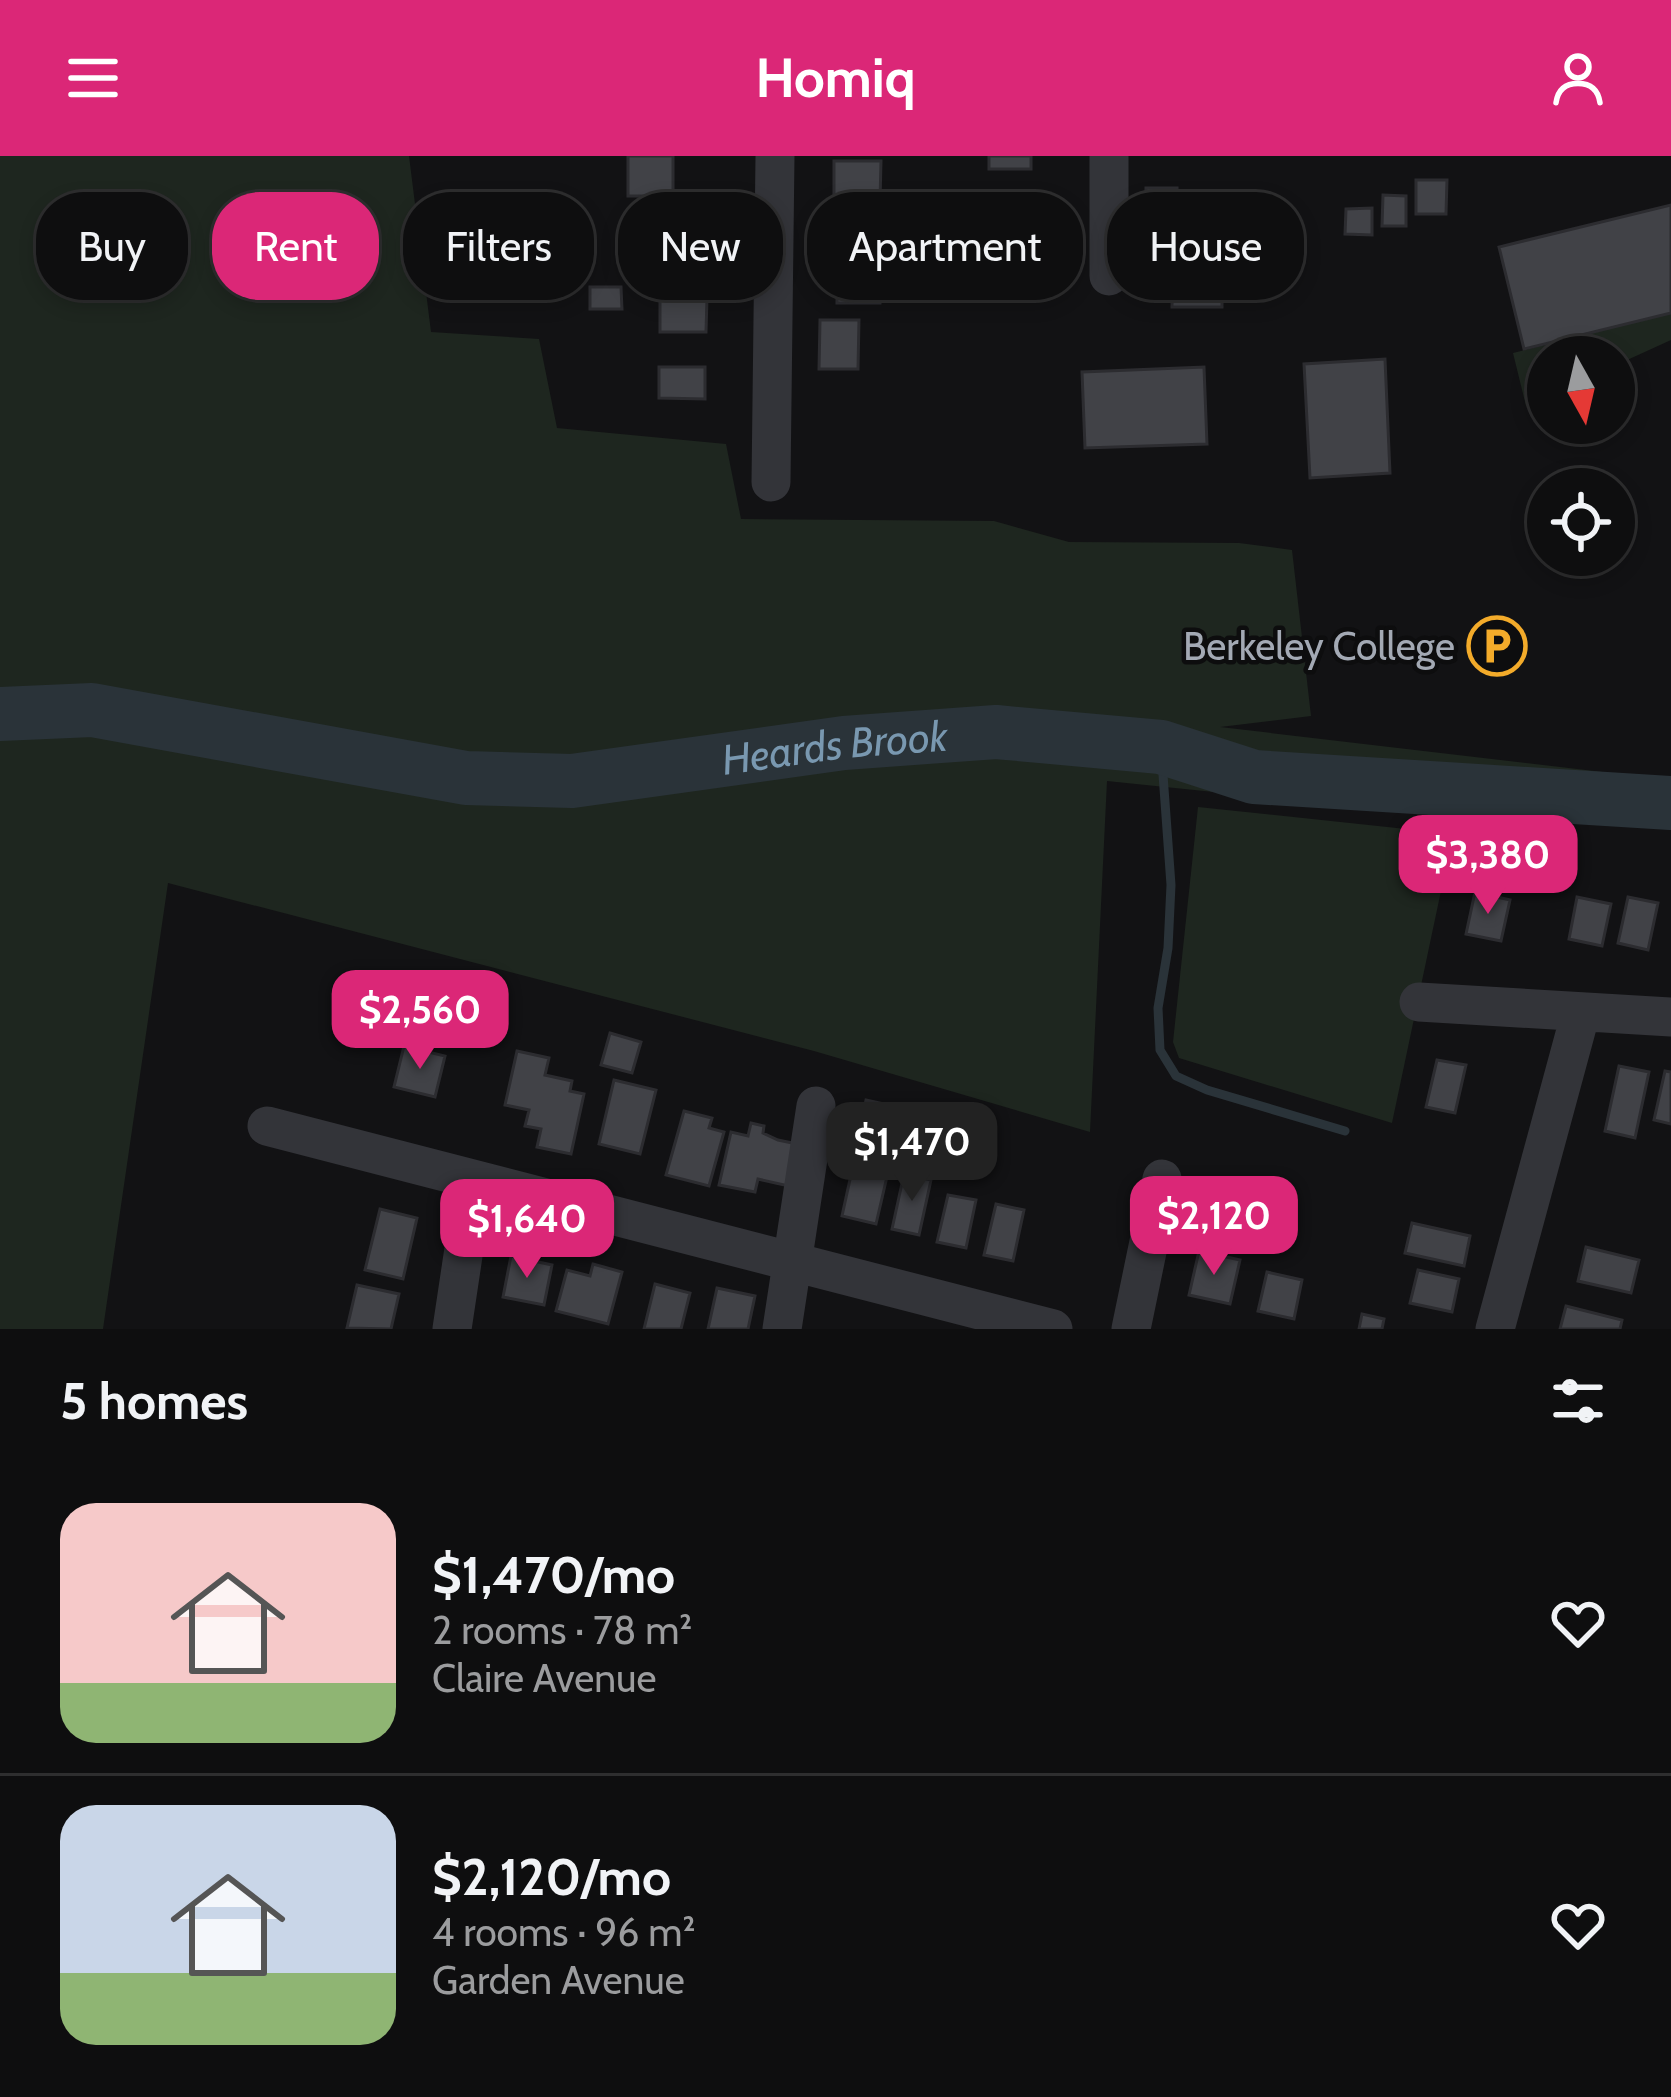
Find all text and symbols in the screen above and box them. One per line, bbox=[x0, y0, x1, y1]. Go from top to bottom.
icon: menu bbox=[60, 45, 126, 111]
text: Homiq bbox=[755, 45, 916, 111]
icon: person bbox=[1545, 45, 1611, 111]
chip: Buy bbox=[36, 192, 188, 300]
chip: Rent bbox=[212, 192, 379, 300]
chip: Filters bbox=[403, 192, 594, 300]
chip: New bbox=[618, 192, 783, 300]
chip: Apartment bbox=[807, 192, 1083, 300]
chip: House bbox=[1107, 192, 1304, 300]
north arrow bbox=[1527, 336, 1635, 444]
map controls bbox=[1527, 336, 1635, 576]
button: locate bbox=[1527, 468, 1635, 576]
parking icon: Berkeley College bbox=[1466, 615, 1528, 677]
place label: Berkeley College bbox=[1183, 622, 1455, 670]
water label: Heards Brook bbox=[718, 710, 950, 786]
pin: $3,380 bbox=[1390, 815, 1586, 917]
text: $3,380 bbox=[1426, 830, 1550, 878]
pin: $2,560 bbox=[322, 970, 518, 1072]
text: $2,560 bbox=[359, 985, 481, 1033]
pin: $1,470 bbox=[814, 1102, 1010, 1204]
text: $1,470 bbox=[853, 1117, 971, 1165]
pin: $2,120 bbox=[1116, 1176, 1312, 1278]
pin: $1,640 bbox=[429, 1179, 625, 1281]
text: $2,120 bbox=[1157, 1191, 1271, 1239]
text: $1,640 bbox=[467, 1194, 587, 1242]
icon: filters bbox=[1545, 1368, 1611, 1434]
text: 5 homes bbox=[60, 1370, 248, 1432]
text: $1,470/mo bbox=[432, 1544, 675, 1606]
icon: home bbox=[156, 1551, 300, 1695]
icon: heart bbox=[1545, 1590, 1611, 1656]
text: 2 rooms · 78 m² bbox=[432, 1606, 692, 1654]
text: Claire Avenue bbox=[432, 1654, 656, 1702]
text: $2,120/mo bbox=[432, 1846, 671, 1908]
icon: home bbox=[156, 1853, 300, 1997]
icon: heart bbox=[1545, 1892, 1611, 1958]
text: 4 rooms · 96 m² bbox=[432, 1908, 695, 1956]
text: Garden Avenue bbox=[432, 1956, 685, 2004]

